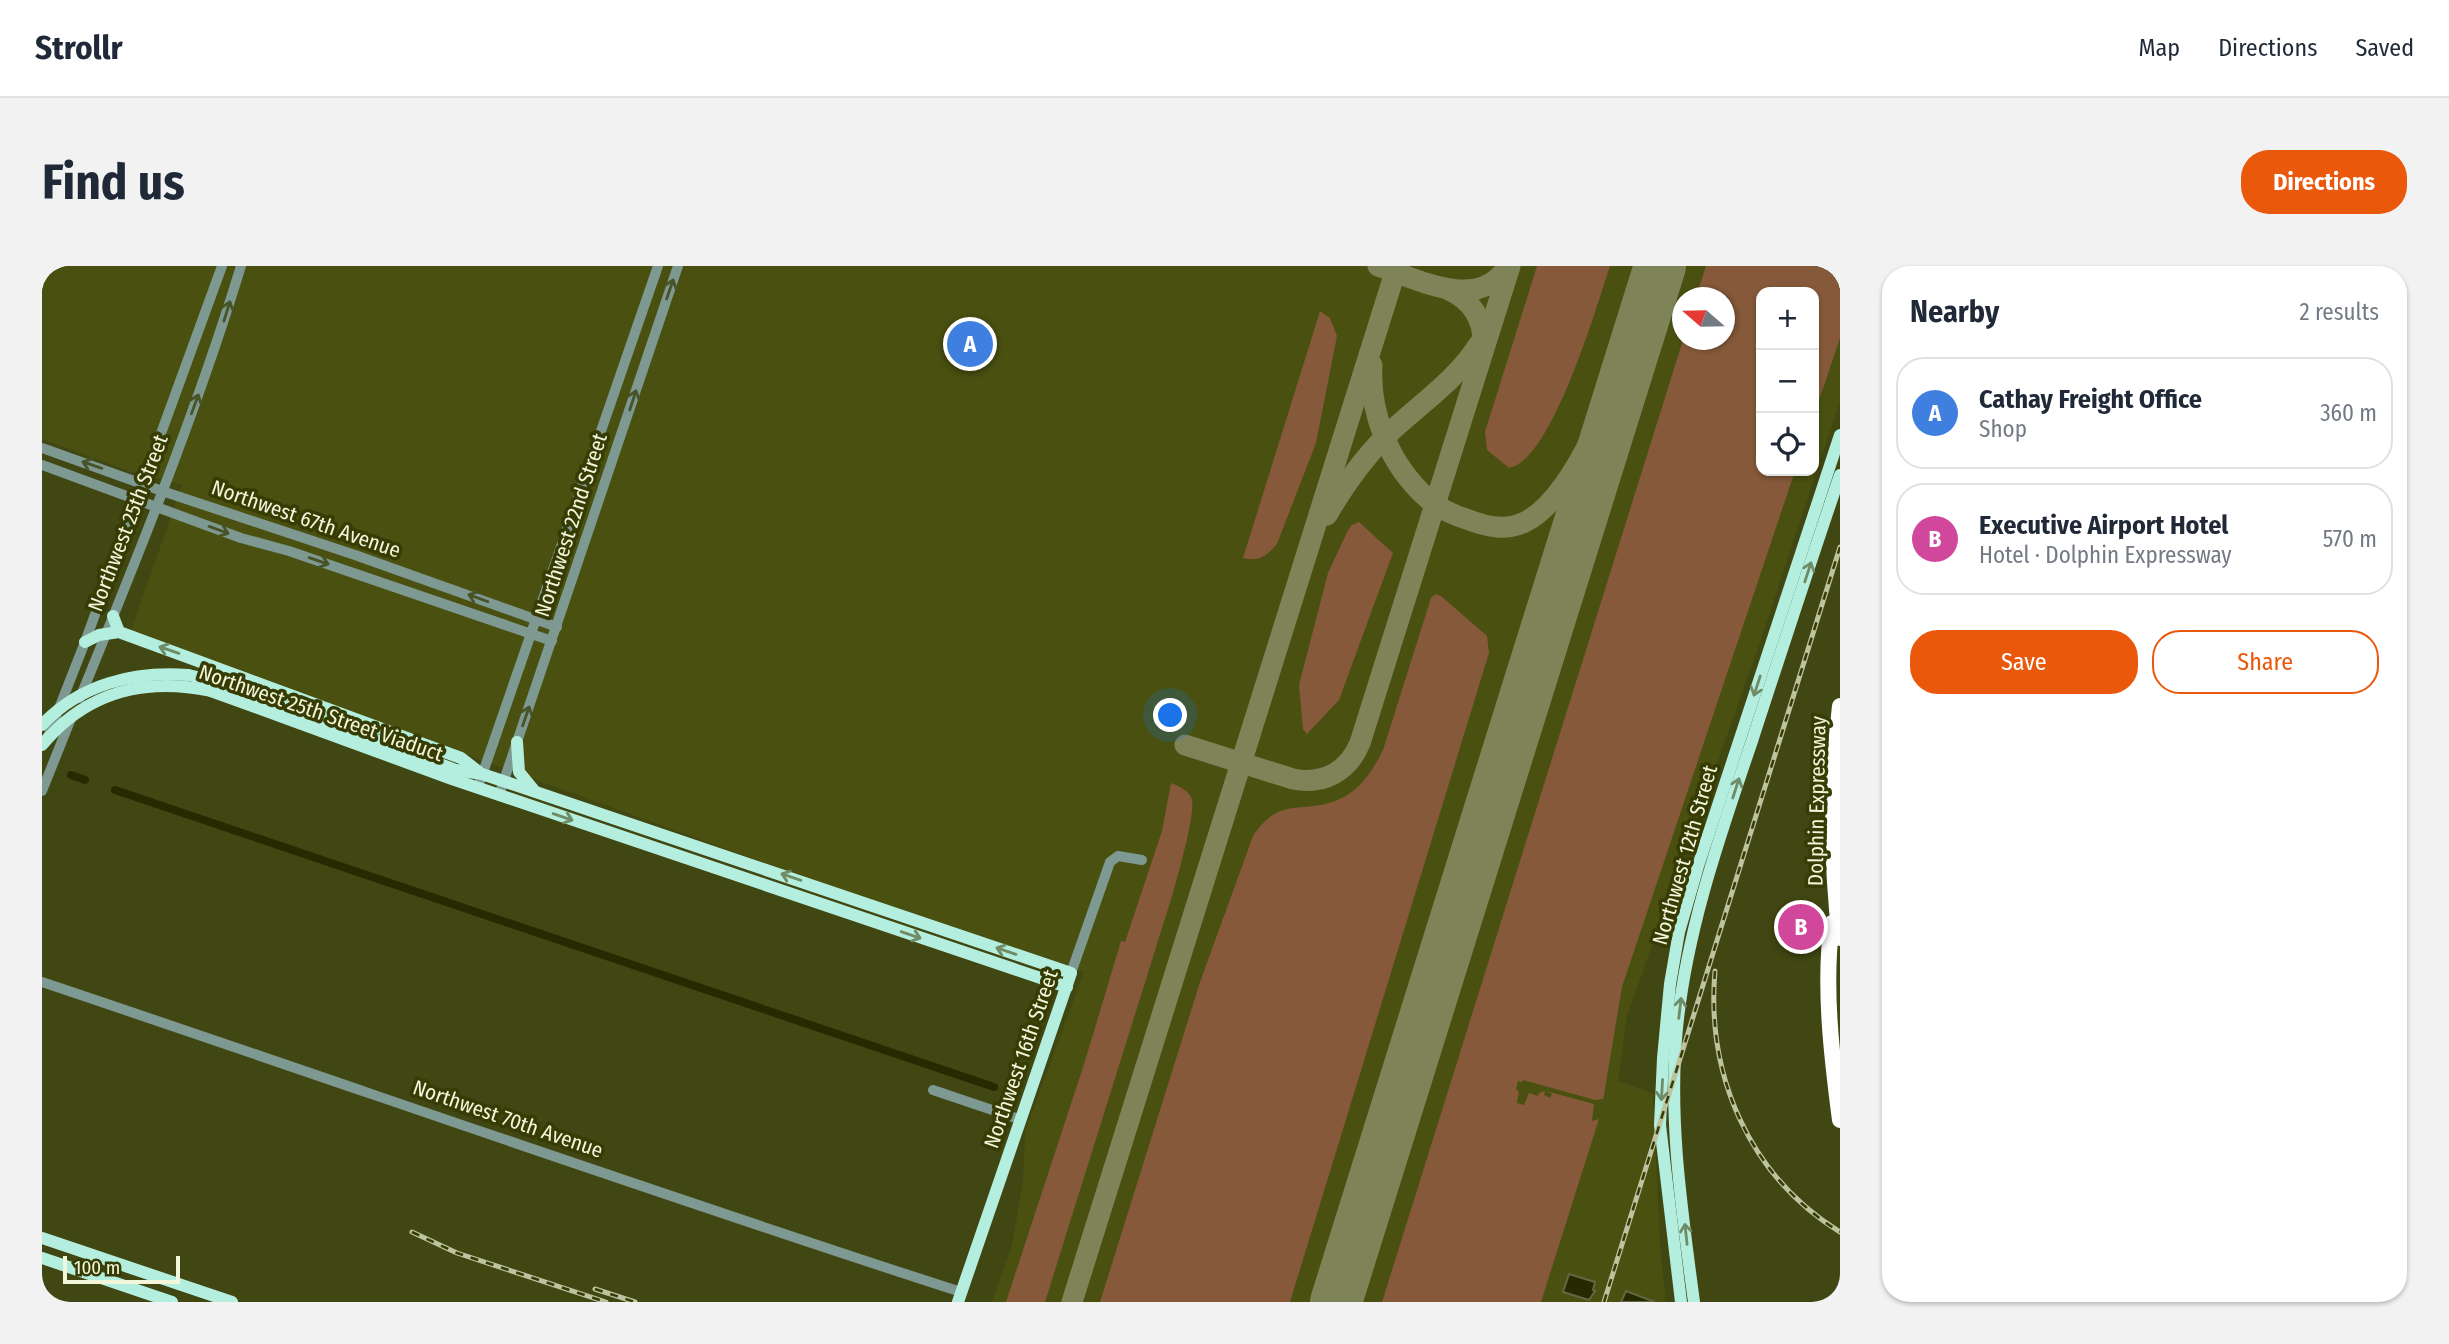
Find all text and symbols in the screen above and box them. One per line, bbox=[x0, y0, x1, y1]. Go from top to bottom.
text: Strollr bbox=[35, 28, 123, 68]
text: Map bbox=[2139, 34, 2180, 62]
text: Directions bbox=[2218, 34, 2317, 62]
text: Saved bbox=[2355, 34, 2414, 62]
button: Directions bbox=[2241, 150, 2407, 214]
text: Find us bbox=[42, 153, 185, 212]
one-way arrow bbox=[665, 278, 677, 300]
north arrow bbox=[1672, 287, 1735, 350]
map controls bbox=[1756, 287, 1819, 476]
button: + bbox=[1756, 287, 1819, 350]
text: Nearby bbox=[1910, 294, 1999, 330]
text: 2 results bbox=[2299, 298, 2379, 326]
one-way arrow bbox=[222, 300, 235, 322]
pin: A bbox=[947, 318, 993, 370]
button: − bbox=[1756, 350, 1819, 413]
text: Cathay Freight Office bbox=[1979, 384, 2202, 415]
one-way arrow bbox=[627, 389, 640, 411]
one-way arrow bbox=[189, 394, 202, 415]
text: A bbox=[1929, 399, 1941, 427]
text: 360 m bbox=[2320, 399, 2377, 427]
button: locate bbox=[1756, 413, 1819, 476]
text: Shop bbox=[1979, 415, 2027, 443]
street label: Northwest 22nd Street bbox=[529, 430, 613, 620]
street label: Northwest 25th Street bbox=[82, 431, 174, 615]
one-way arrow bbox=[82, 458, 104, 471]
street label: Northwest 67th Avenue bbox=[208, 474, 404, 564]
text: Executive Airport Hotel bbox=[1979, 510, 2228, 541]
one-way arrow bbox=[208, 525, 230, 538]
text: B bbox=[1929, 525, 1941, 553]
text: 570 m bbox=[2323, 525, 2377, 553]
text: Hotel · Dolphin Expressway bbox=[1979, 541, 2232, 569]
one-way arrow bbox=[307, 556, 329, 569]
one-way arrow bbox=[1803, 561, 1815, 583]
one-way arrow bbox=[467, 591, 489, 603]
button: Save bbox=[1910, 630, 2138, 694]
button: Share bbox=[2152, 630, 2379, 694]
one-way arrow bbox=[158, 643, 180, 656]
street label: Northwest 25th Street Viaduct bbox=[195, 659, 447, 767]
one-way arrow bbox=[1749, 675, 1762, 697]
your location bbox=[1153, 698, 1187, 732]
one-way arrow bbox=[521, 706, 533, 728]
street label: Dolphin Expressway bbox=[1803, 715, 1831, 886]
street label: Northwest 12th Street bbox=[1647, 762, 1723, 948]
one-way arrow bbox=[1731, 777, 1743, 799]
one-way arrow bbox=[552, 811, 574, 824]
one-way arrow bbox=[781, 870, 803, 882]
pin: B bbox=[1778, 901, 1824, 953]
one-way arrow bbox=[900, 929, 922, 942]
one-way arrow bbox=[996, 944, 1018, 956]
street label: Northwest 16th Street bbox=[978, 966, 1064, 1152]
one-way arrow bbox=[1673, 997, 1686, 1019]
street label: Northwest 70th Avenue bbox=[410, 1074, 606, 1164]
one-way arrow bbox=[1655, 1078, 1668, 1101]
one-way arrow bbox=[1679, 1223, 1692, 1246]
scale bar bbox=[63, 1253, 180, 1285]
text: 100 m bbox=[74, 1256, 120, 1279]

